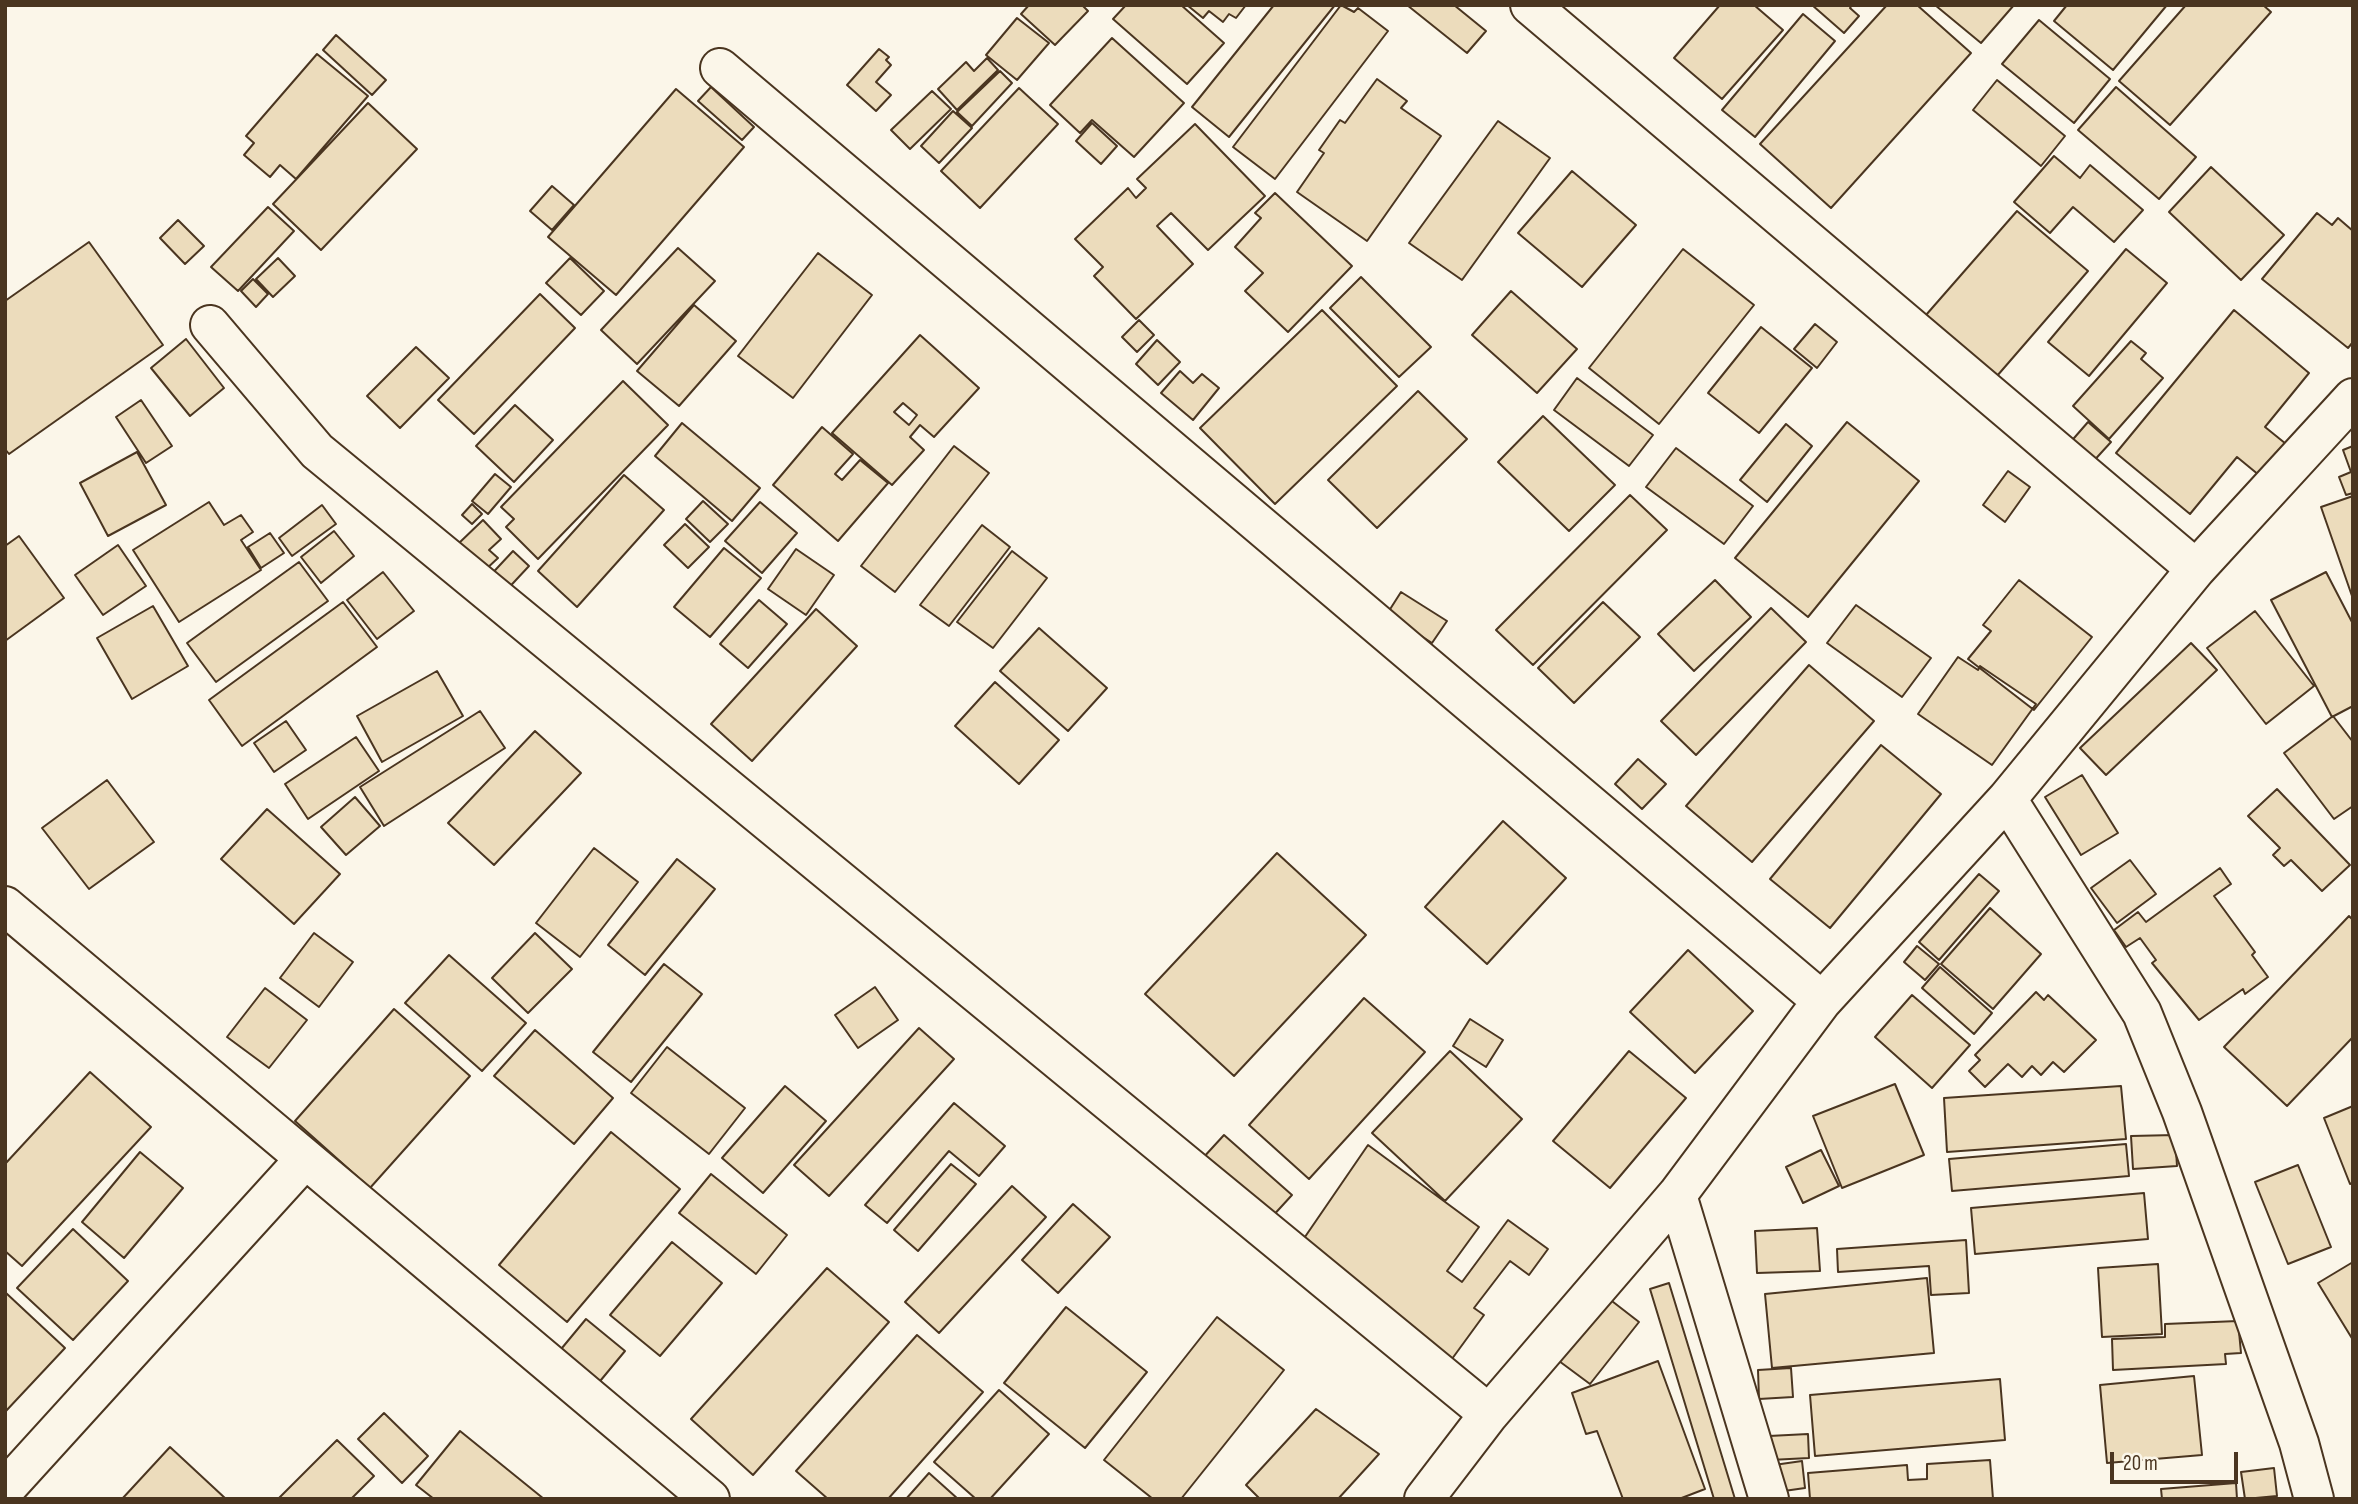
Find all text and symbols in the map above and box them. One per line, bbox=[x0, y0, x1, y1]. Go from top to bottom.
scale bar bbox=[2113, 1438, 2241, 1482]
text: 20 m bbox=[2123, 1451, 2158, 1476]

